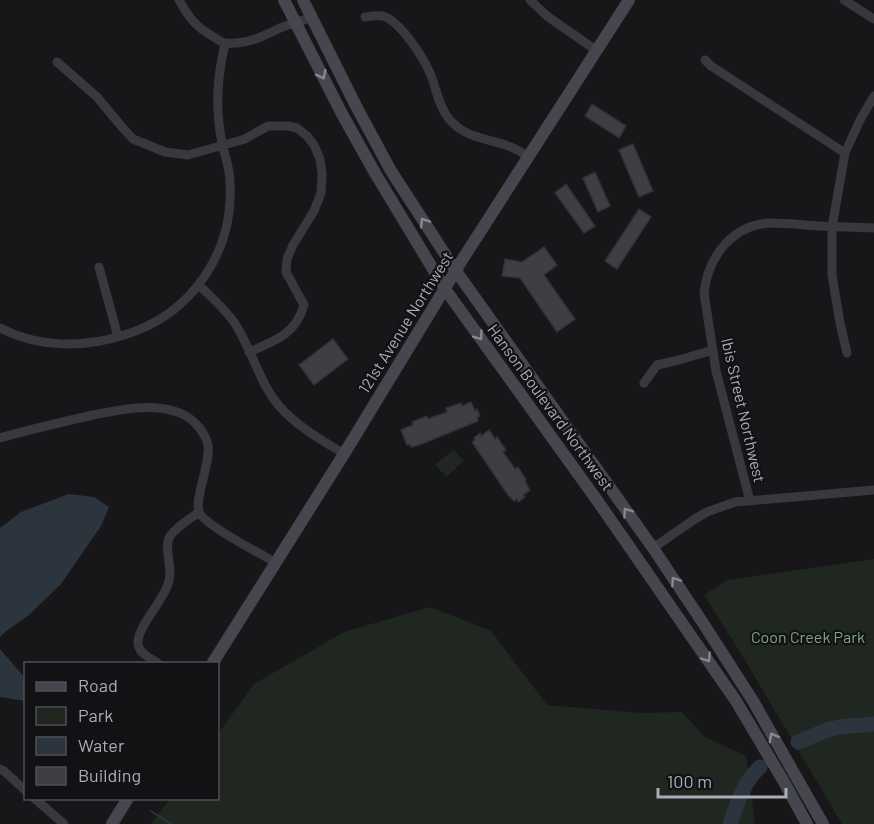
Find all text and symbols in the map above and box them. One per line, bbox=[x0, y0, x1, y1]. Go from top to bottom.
one-way arrow bbox=[315, 69, 326, 80]
one-way arrow bbox=[419, 218, 431, 228]
street label: 121st Avenue Northwest bbox=[354, 248, 456, 396]
street label: Hanson Boulevard Northwest bbox=[484, 320, 618, 494]
one-way arrow bbox=[472, 329, 483, 340]
street label: Ibis Street Northwest bbox=[718, 336, 770, 484]
one-way arrow bbox=[623, 507, 634, 518]
one-way arrow bbox=[671, 577, 682, 588]
park label: Coon Creek Park bbox=[751, 627, 865, 646]
one-way arrow bbox=[700, 652, 711, 663]
legend bbox=[24, 662, 219, 800]
text: Road bbox=[78, 674, 118, 696]
text: Park bbox=[78, 704, 113, 726]
one-way arrow bbox=[769, 733, 780, 743]
text: Water bbox=[78, 734, 125, 756]
scale bar bbox=[658, 761, 786, 799]
text: Building bbox=[78, 764, 141, 786]
text: 100 m bbox=[667, 770, 712, 792]

